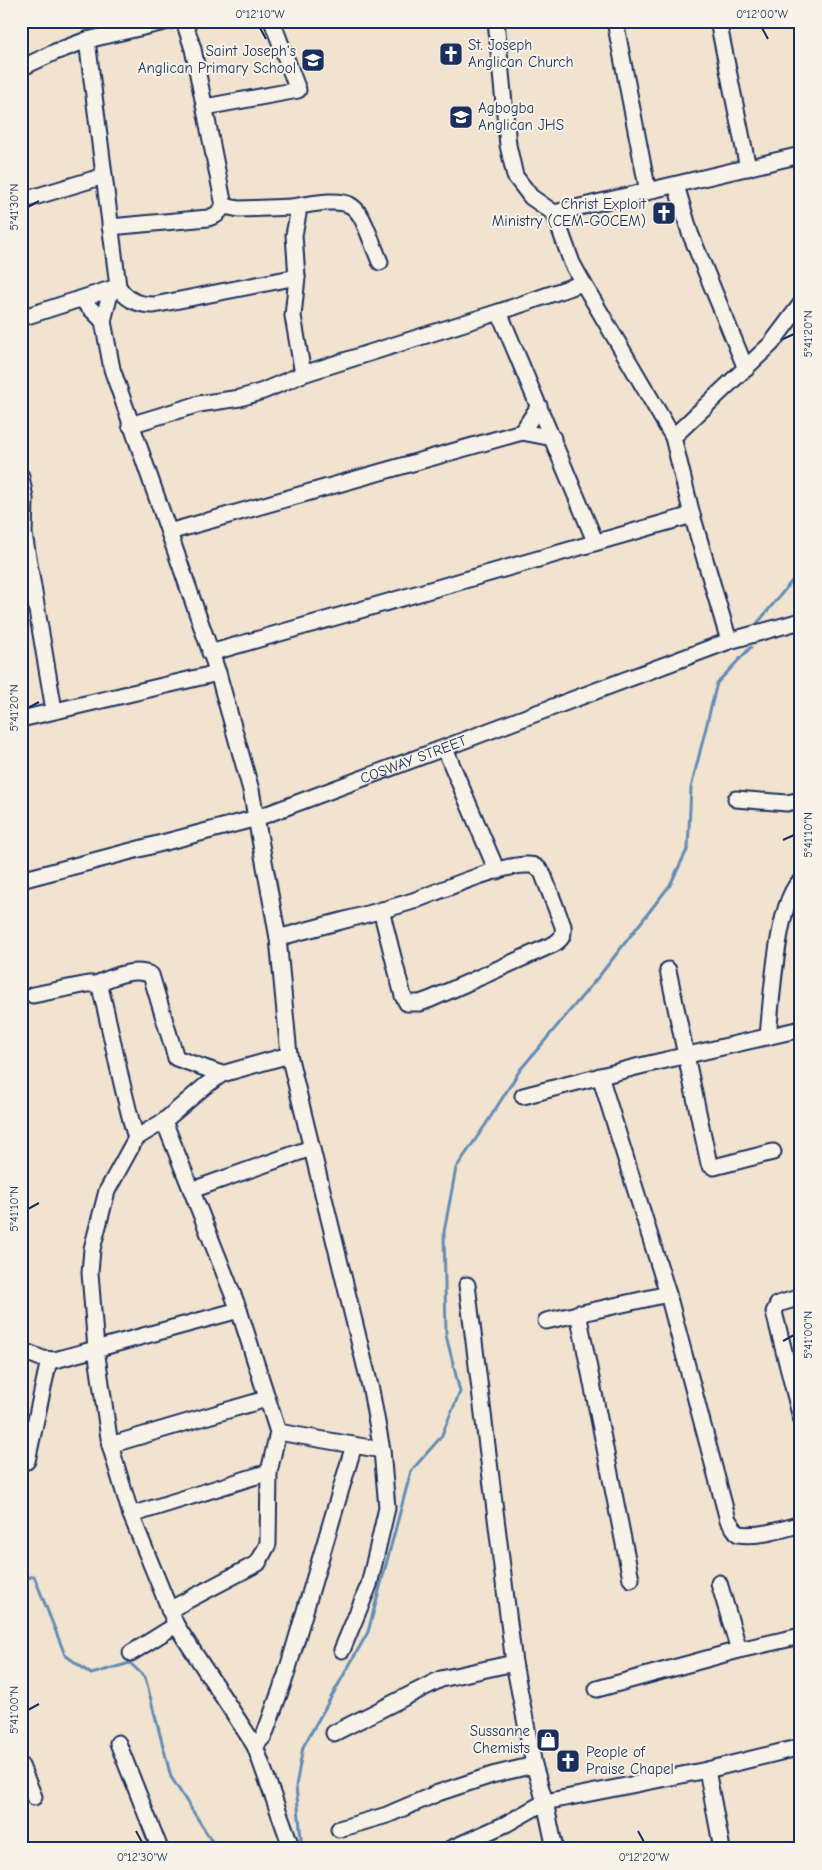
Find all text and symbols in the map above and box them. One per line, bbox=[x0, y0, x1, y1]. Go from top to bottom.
text: 0°12'10"W bbox=[235, 7, 285, 21]
text: 0°12'00"W bbox=[736, 7, 789, 21]
place label: St. Joseph Anglican Church bbox=[468, 36, 574, 71]
church icon: St. Joseph Anglican Church bbox=[438, 41, 464, 67]
place label: Saint Joseph's Anglican Primary School bbox=[138, 42, 296, 77]
school or university icon: Saint Joseph's Anglican Primary School bbox=[300, 47, 326, 73]
place label: Agbogba Anglican JHS bbox=[478, 99, 564, 134]
school or university icon: Agbogba Anglican JHS bbox=[448, 104, 474, 130]
text: 5°41'30"N bbox=[7, 184, 21, 230]
place label: Christ Exploit Ministry (CEM-GOCEM) bbox=[492, 195, 647, 230]
church icon: Christ Exploit Ministry (CEM-GOCEM) bbox=[651, 200, 677, 226]
text: 5°41'20"N bbox=[801, 310, 815, 358]
text: 5°41'20"N bbox=[7, 684, 21, 732]
street label: COSWAY STREET bbox=[358, 731, 469, 787]
text: 5°41'10"N bbox=[801, 812, 815, 858]
text: 5°41'10"N bbox=[7, 1186, 21, 1232]
text: 5°41'00"N bbox=[801, 1311, 815, 1359]
text: 5°41'00"N bbox=[7, 1686, 21, 1734]
place label: Sussanne Chemists bbox=[470, 1722, 530, 1757]
shop icon: Sussanne Chemists bbox=[535, 1727, 561, 1753]
place label: People of Praise Chapel bbox=[586, 1743, 674, 1778]
church icon: People of Praise Chapel bbox=[555, 1748, 581, 1774]
text: 0°12'30"W bbox=[117, 1850, 168, 1864]
text: 0°12'20"W bbox=[619, 1850, 670, 1864]

